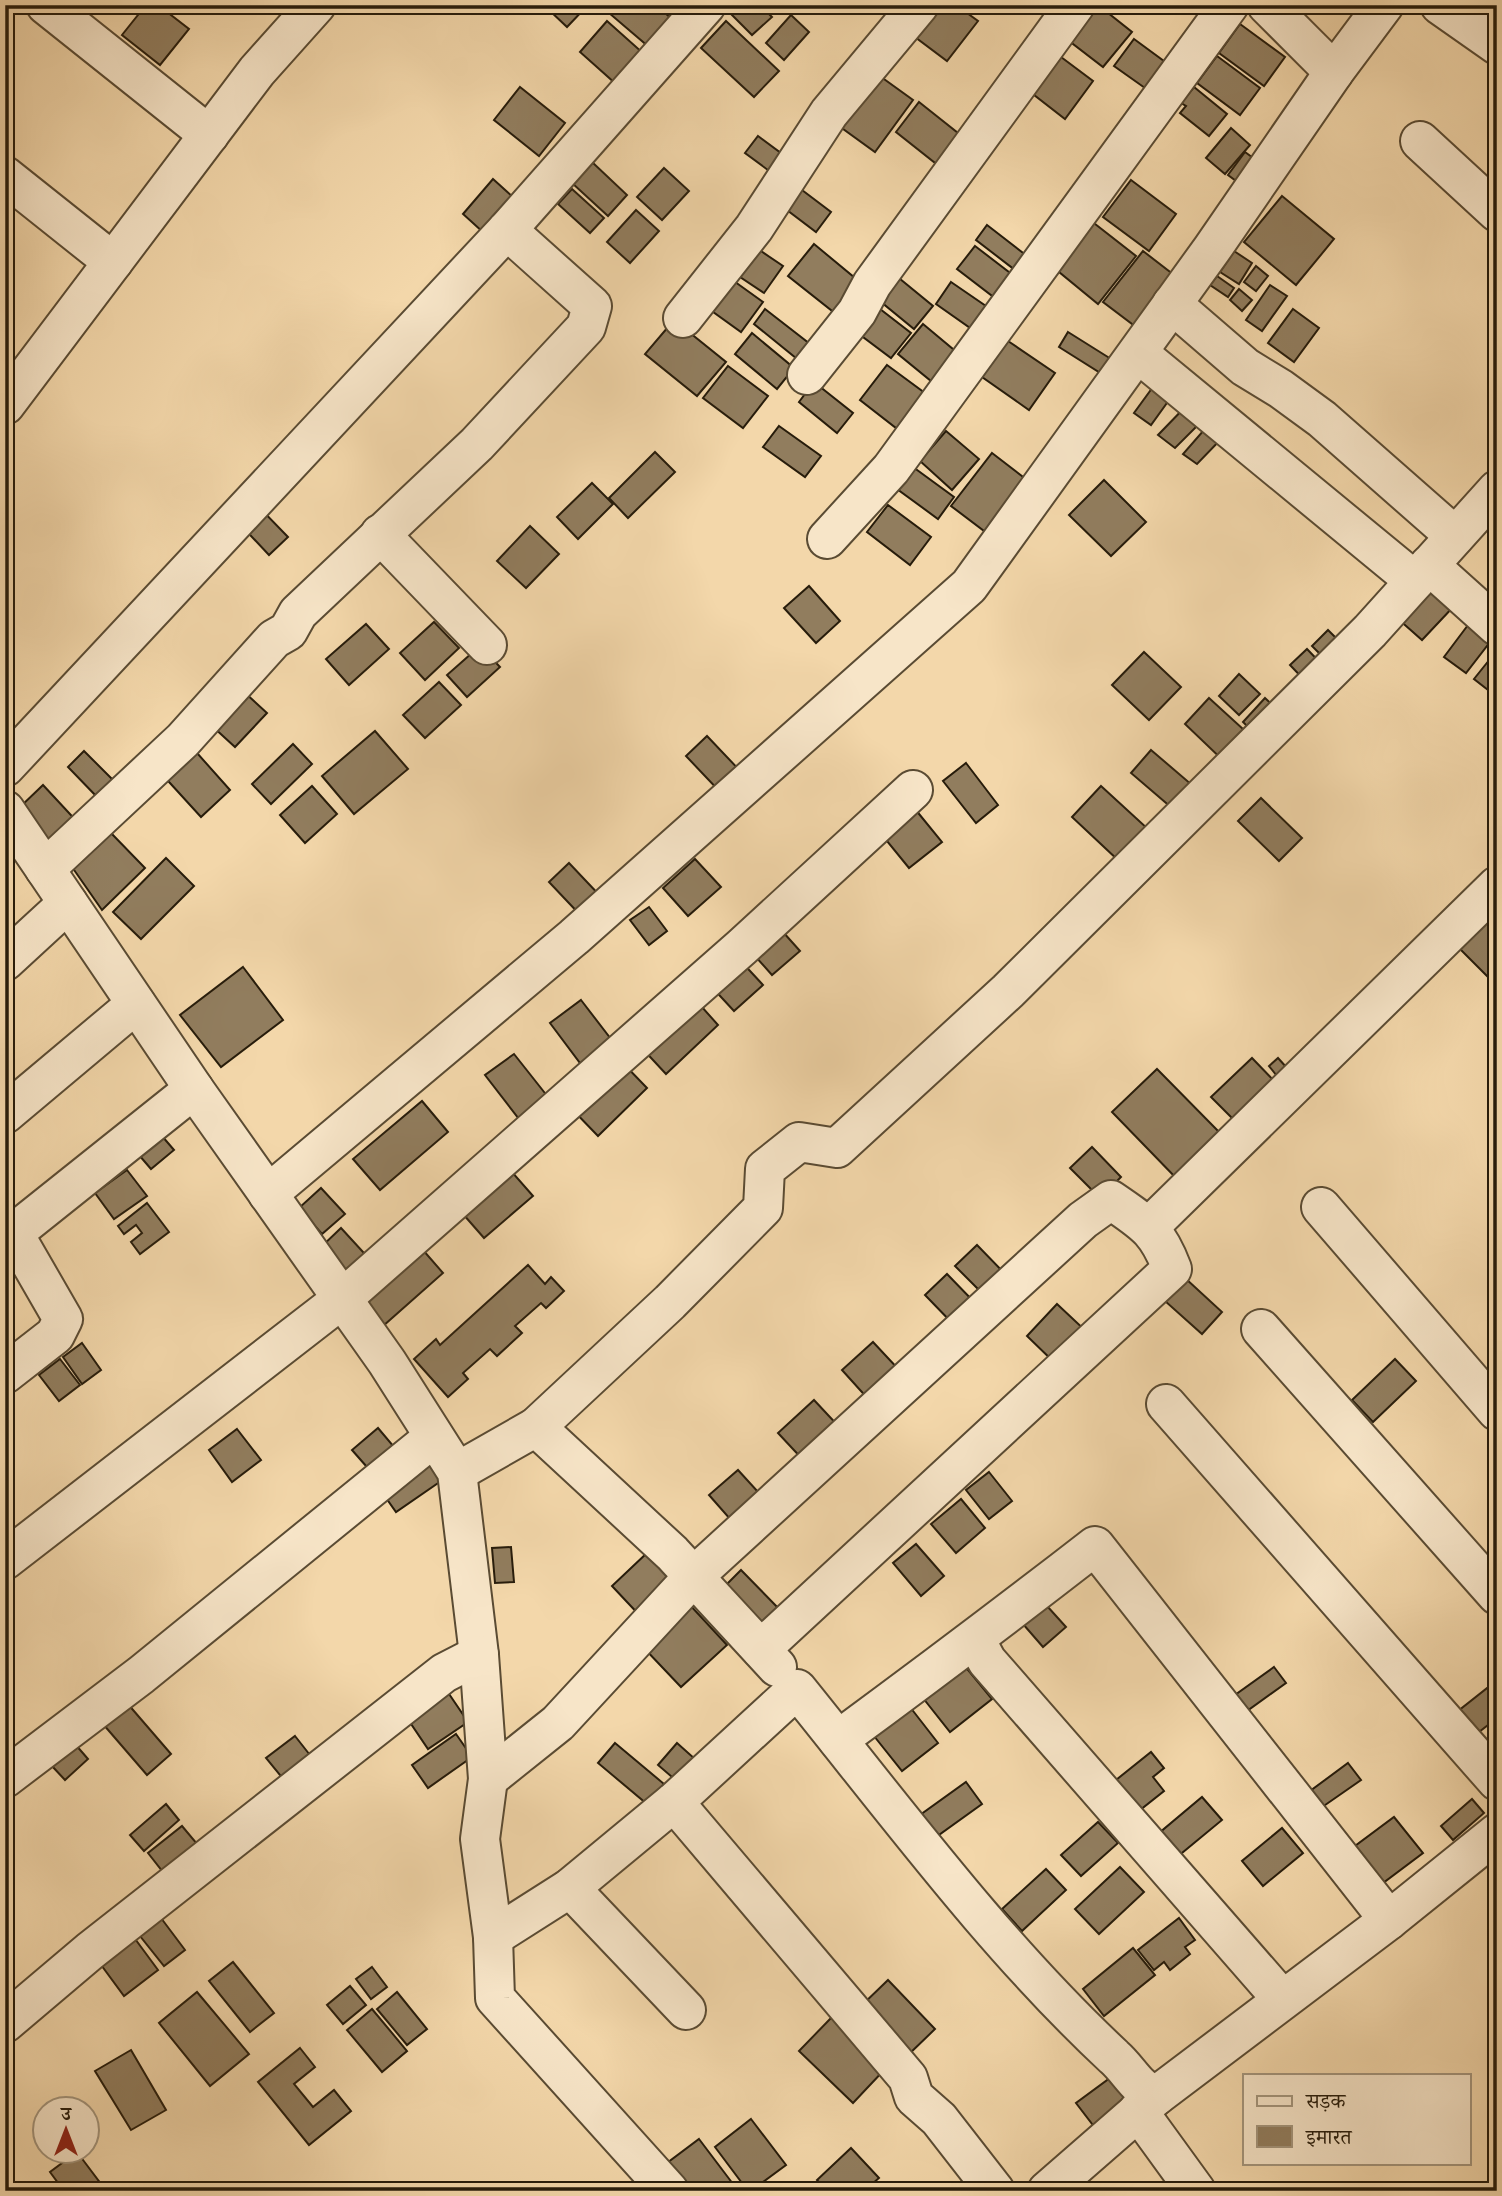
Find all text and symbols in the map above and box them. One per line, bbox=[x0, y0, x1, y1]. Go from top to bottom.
legend bbox=[1243, 2074, 1470, 2164]
text: सड़क bbox=[1305, 2088, 1346, 2117]
north arrow bbox=[32, 2094, 102, 2164]
text: उ bbox=[59, 2102, 72, 2128]
text: इमारत bbox=[1305, 2124, 1353, 2153]

